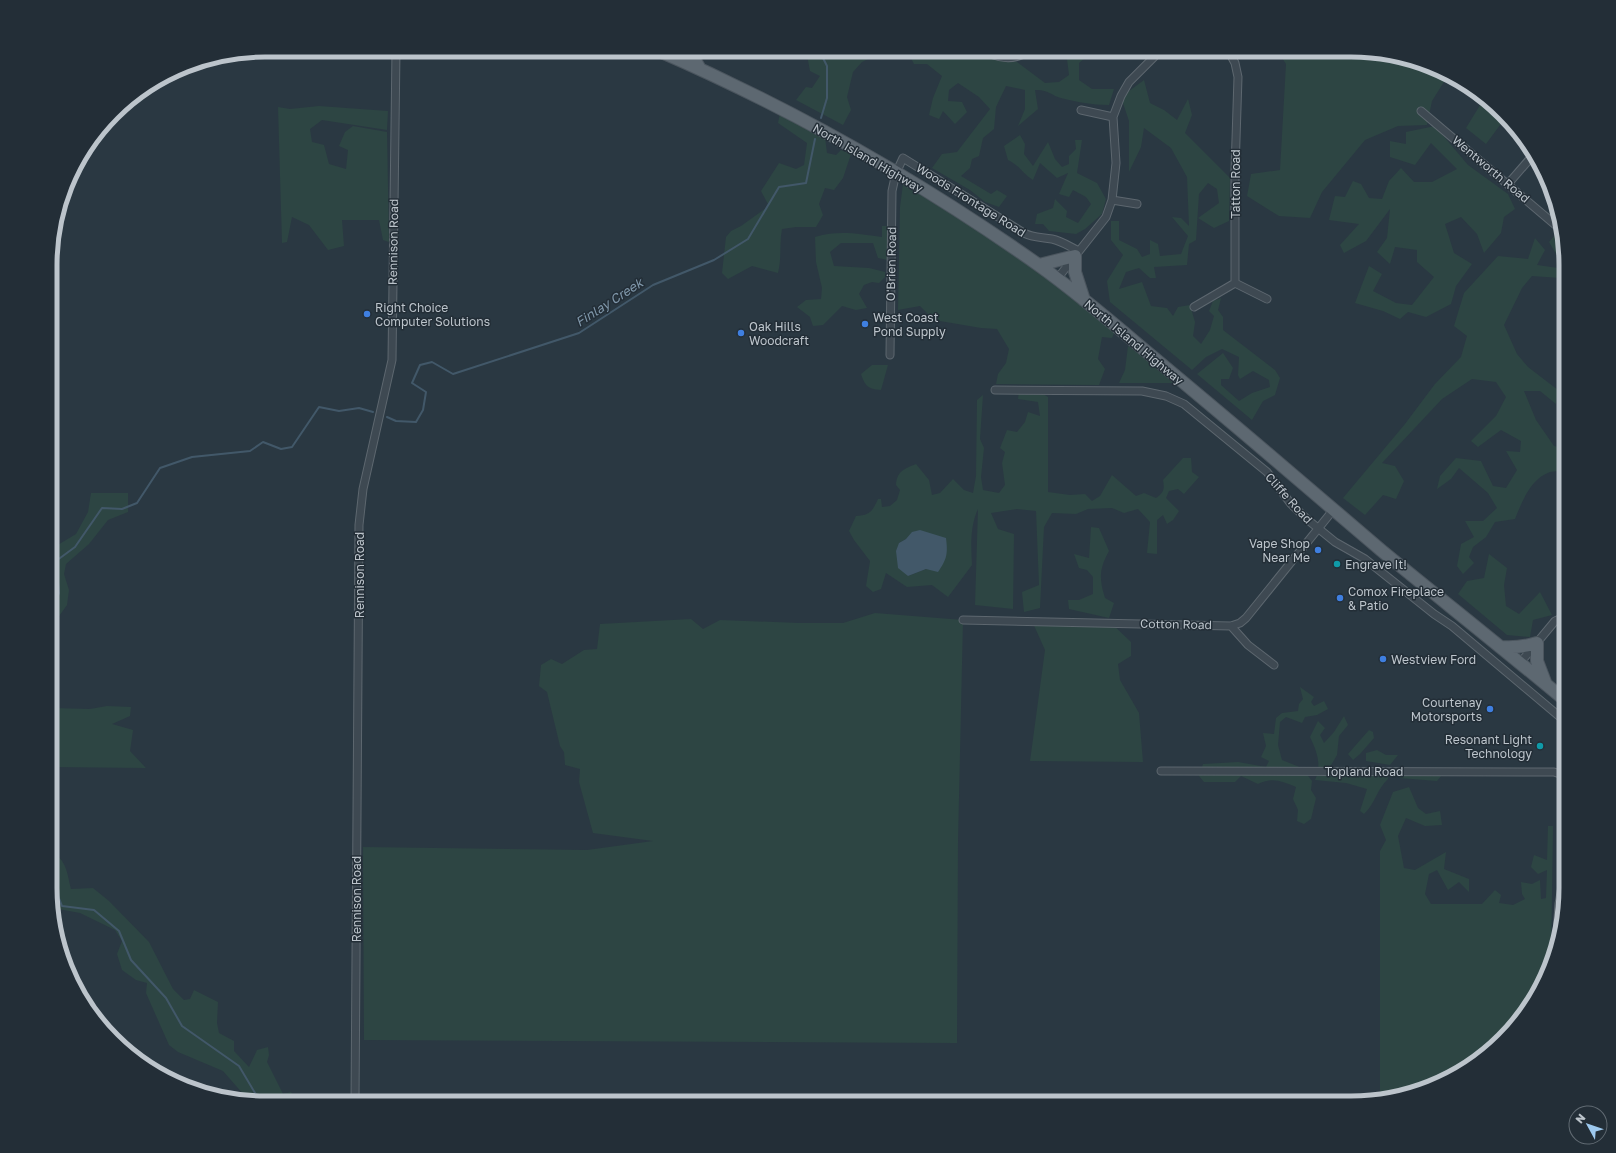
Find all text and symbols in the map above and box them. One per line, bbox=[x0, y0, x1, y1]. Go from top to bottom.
street label: North Island Highway bbox=[810, 120, 926, 196]
street label: Wentworth Road bbox=[1449, 132, 1533, 206]
street label: Tatton Road bbox=[1228, 149, 1243, 219]
street label: Woods Frontage Road bbox=[913, 160, 1029, 240]
street label: Rennison Road bbox=[385, 199, 401, 285]
street label: O'Brien Road bbox=[883, 227, 899, 301]
water label: Finlay Creek bbox=[572, 273, 647, 330]
street label: North Island Highway bbox=[1081, 296, 1187, 388]
place label: Right Choice Computer Solutions bbox=[375, 300, 490, 329]
marker: Right Choice Computer Solutions bbox=[362, 309, 372, 319]
place label: West Coast Pond Supply bbox=[873, 310, 946, 339]
place label: Oak Hills Woodcraft bbox=[749, 319, 809, 348]
marker: West Coast Pond Supply bbox=[860, 319, 870, 329]
marker: Oak Hills Woodcraft bbox=[736, 328, 746, 338]
street label: Cliffe Road bbox=[1262, 469, 1316, 527]
street label: Rennison Road bbox=[352, 532, 367, 618]
place label: Vape Shop Near Me bbox=[1249, 536, 1310, 565]
marker: Vape Shop Near Me bbox=[1313, 545, 1323, 555]
place label: Engrave It! bbox=[1345, 557, 1407, 572]
marker: Engrave It! bbox=[1332, 559, 1342, 569]
place label: Comox Fireplace & Patio bbox=[1348, 584, 1444, 613]
marker: Comox Fireplace & Patio bbox=[1335, 593, 1345, 603]
street label: Cotton Road bbox=[1140, 616, 1212, 632]
place label: Westview Ford bbox=[1391, 652, 1476, 667]
marker: Westview Ford bbox=[1378, 654, 1388, 664]
place label: Courtenay Motorsports bbox=[1411, 695, 1482, 724]
marker: Courtenay Motorsports bbox=[1485, 704, 1495, 714]
place label: Resonant Light Technology bbox=[1445, 732, 1532, 761]
marker: Resonant Light Technology bbox=[1535, 741, 1545, 751]
street label: Topland Road bbox=[1325, 764, 1403, 779]
street label: Rennison Road bbox=[349, 856, 364, 942]
north arrow bbox=[1568, 1105, 1608, 1145]
text: N bbox=[1572, 1111, 1588, 1126]

